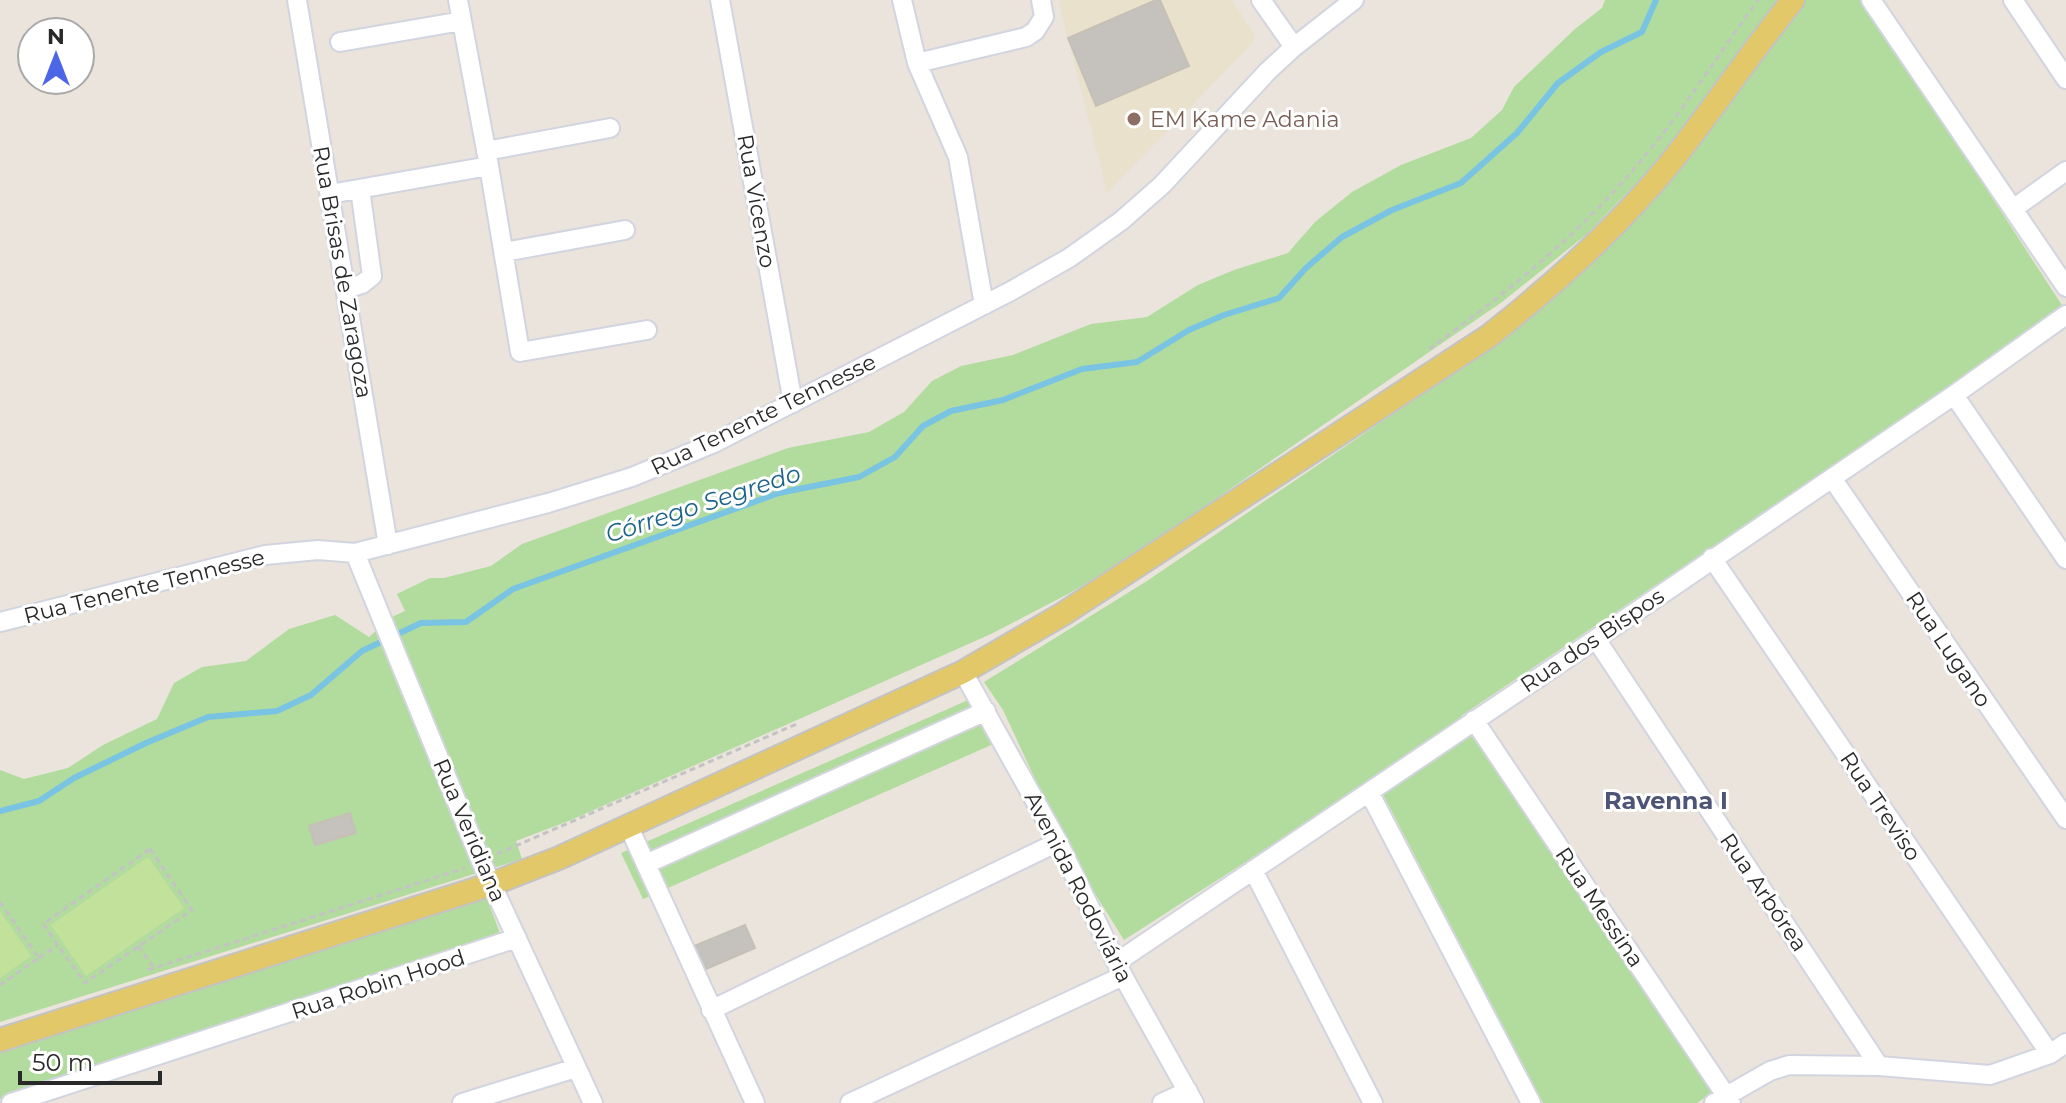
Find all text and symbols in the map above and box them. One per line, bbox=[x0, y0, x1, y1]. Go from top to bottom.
north arrow bbox=[16, 16, 96, 96]
text: N bbox=[47, 23, 65, 50]
place label: EM Kame Adania bbox=[1150, 106, 1340, 133]
marker: EM Kame Adania bbox=[1125, 110, 1143, 128]
street label: Rua Vicenzo bbox=[731, 132, 782, 270]
street label: Rua Brisas de Zaragoza bbox=[307, 144, 378, 400]
street label: Rua Tenente Tennesse bbox=[646, 348, 880, 481]
water label: Córrego Segredo bbox=[602, 458, 804, 549]
street label: Rua Tenente Tennesse bbox=[21, 543, 267, 629]
street label: Rua dos Bispos bbox=[1515, 582, 1669, 698]
street label: Rua Lugano bbox=[1900, 586, 1997, 712]
street label: Rua Treviso bbox=[1834, 747, 1927, 866]
street label: Rua Veridiana bbox=[427, 754, 512, 906]
district label: Ravenna I bbox=[1604, 786, 1728, 815]
street label: Avenida Rodoviária bbox=[1019, 787, 1138, 987]
street label: Rua Arbórea bbox=[1714, 828, 1813, 957]
street label: Rua Messina bbox=[1550, 842, 1650, 972]
street label: Rua Robin Hood bbox=[288, 944, 468, 1025]
scale bar bbox=[20, 1035, 160, 1085]
text: 50 m bbox=[32, 1048, 93, 1077]

